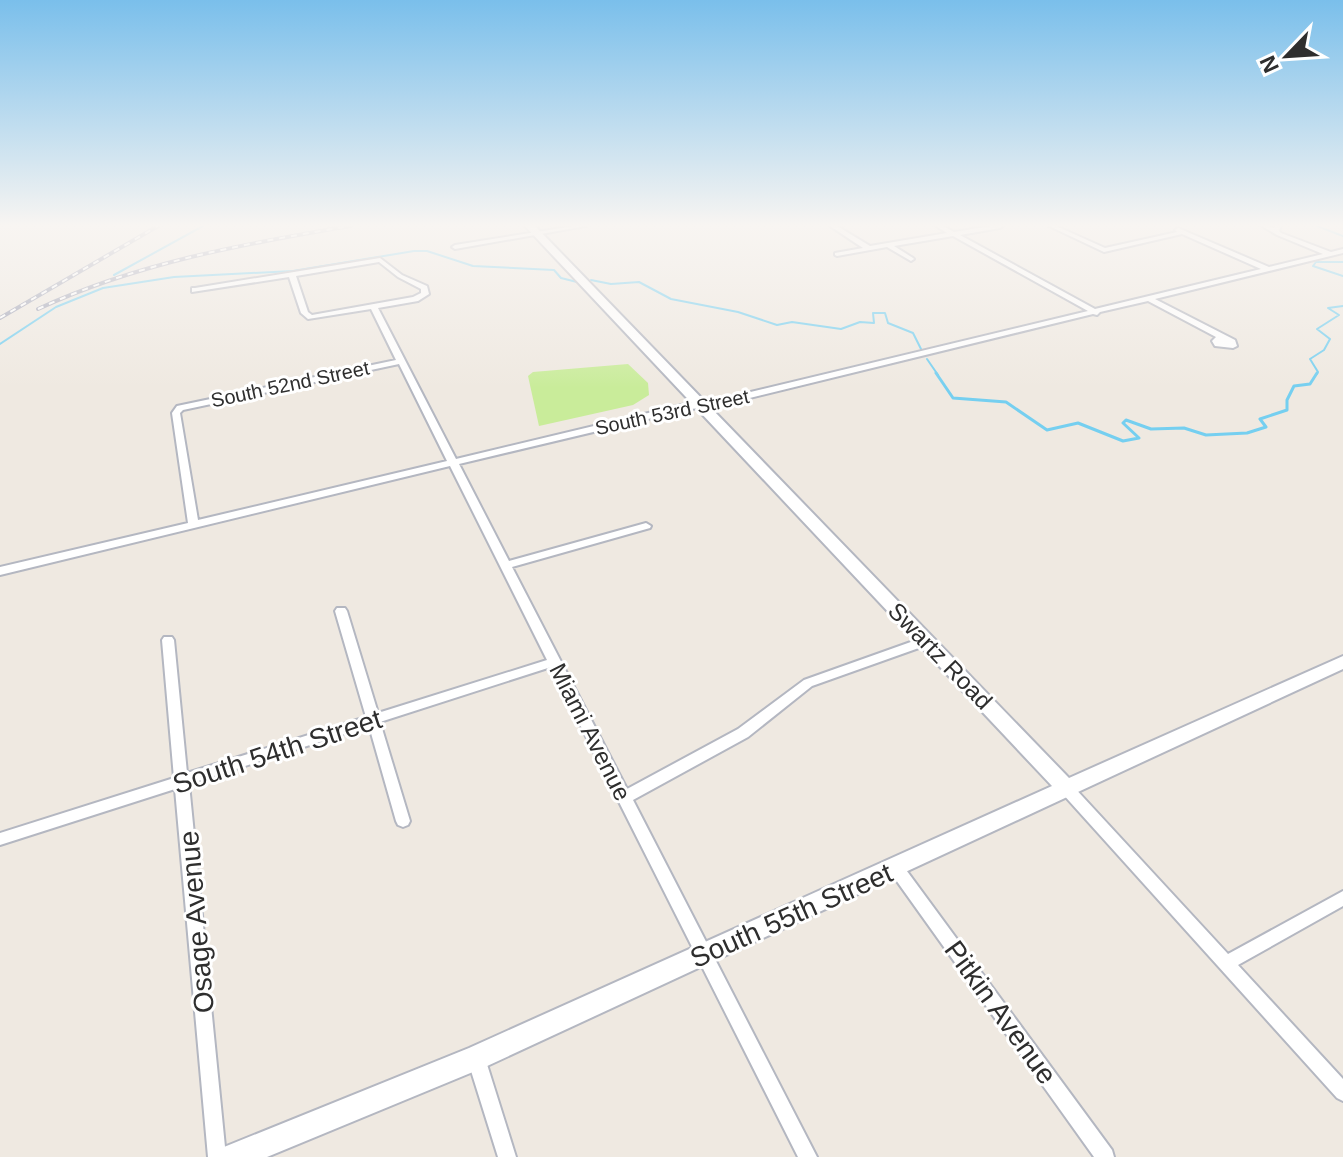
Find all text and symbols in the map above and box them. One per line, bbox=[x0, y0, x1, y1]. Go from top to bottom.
north arrow bbox=[1247, 16, 1327, 96]
text: N bbox=[1255, 52, 1284, 77]
street label: South 52nd Street bbox=[209, 356, 372, 412]
street label: South 53rd Street bbox=[593, 385, 751, 439]
street label: Swartz Road bbox=[883, 597, 998, 714]
street label: Miami Avenue bbox=[544, 659, 637, 805]
street label: South 54th Street bbox=[169, 703, 386, 800]
street label: Osage Avenue bbox=[173, 829, 220, 1015]
street label: South 55th Street bbox=[685, 857, 897, 974]
street label: Pitkin Avenue bbox=[938, 935, 1063, 1090]

